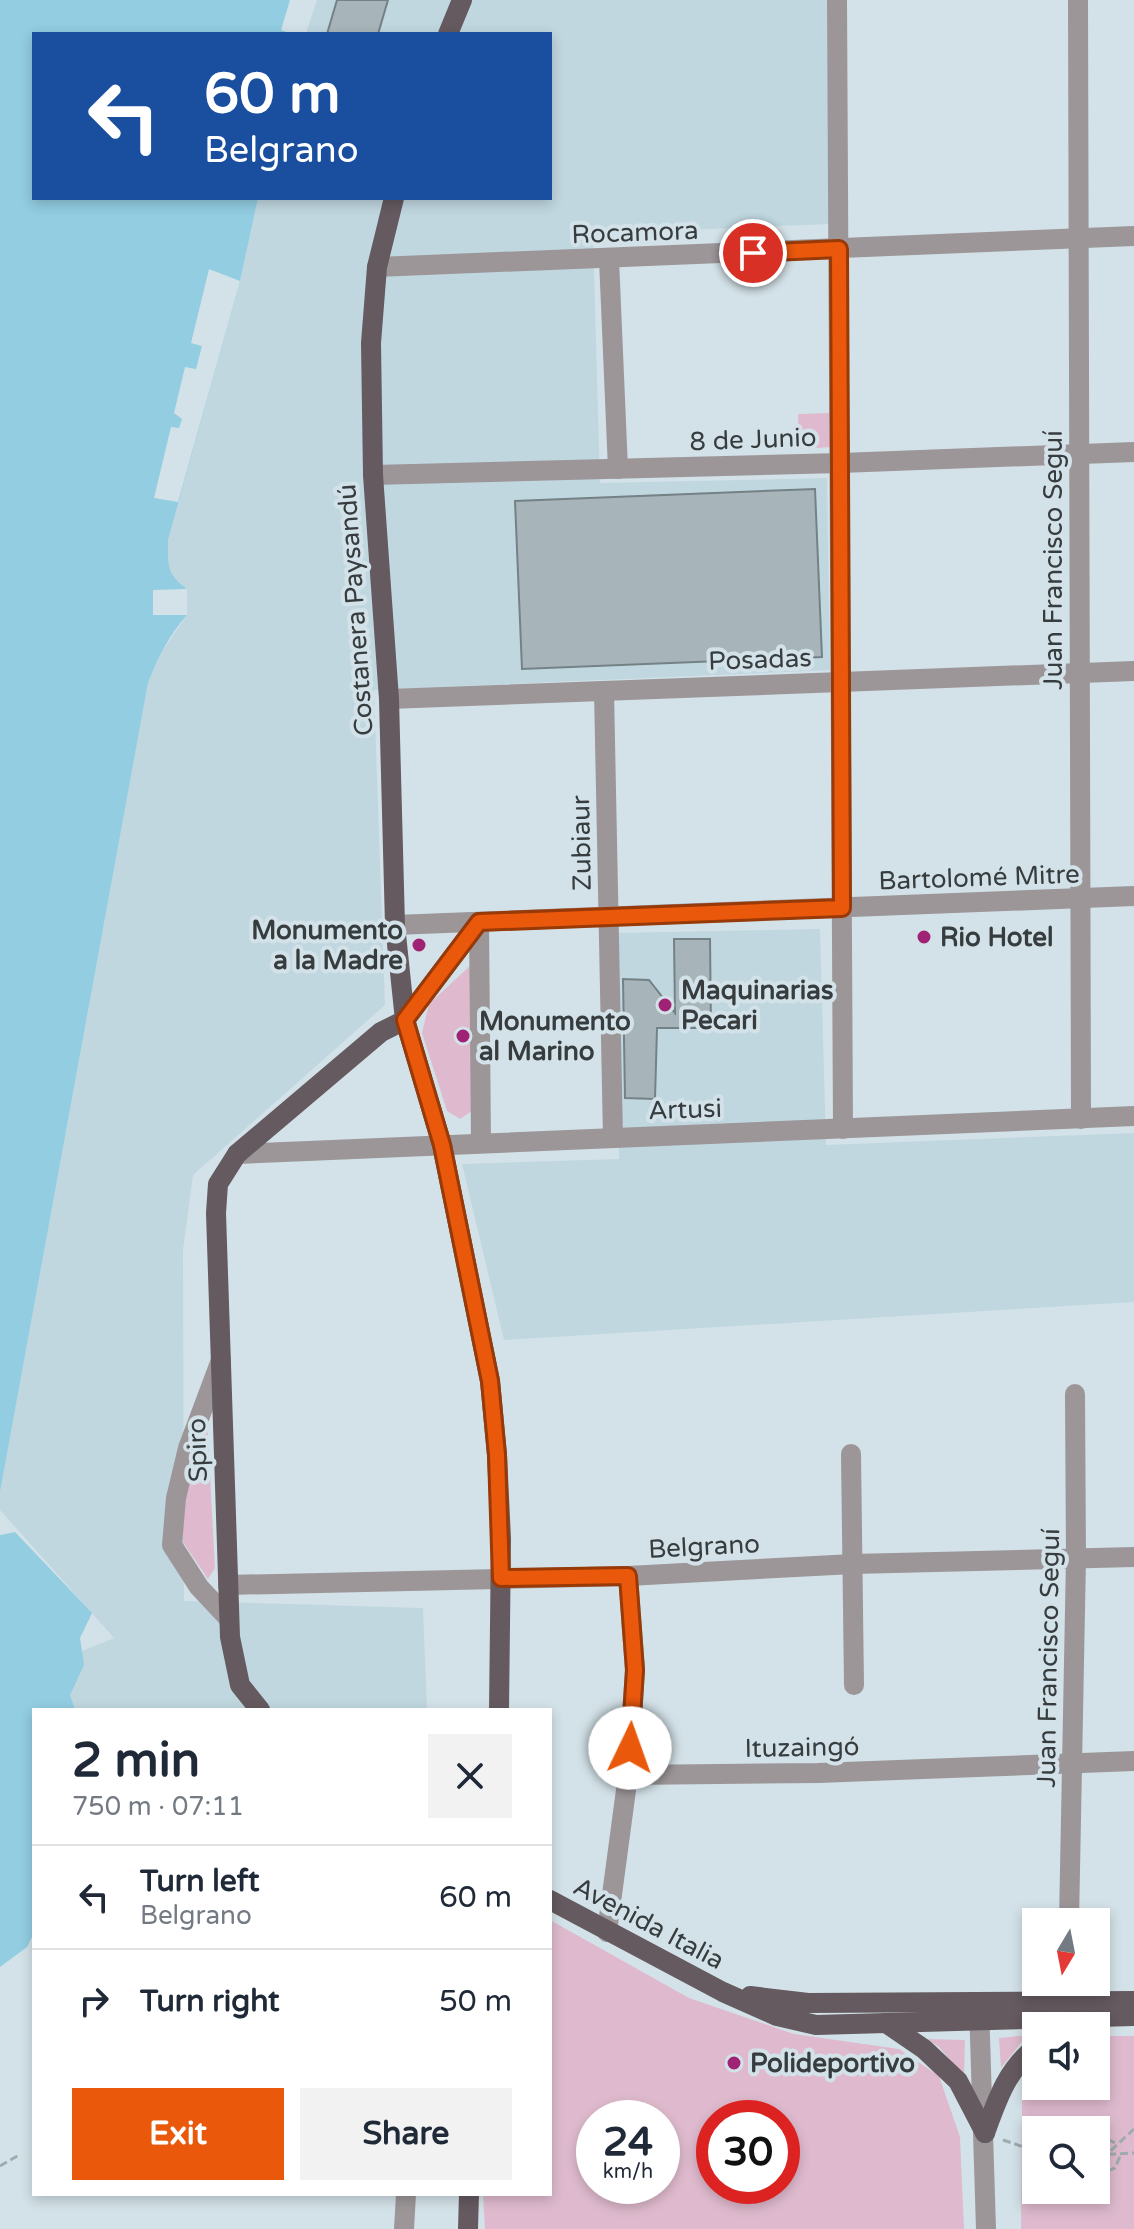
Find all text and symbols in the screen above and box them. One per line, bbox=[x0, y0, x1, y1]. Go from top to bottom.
text: 60 m bbox=[204, 61, 340, 128]
icon: left bbox=[72, 64, 176, 168]
text: Belgrano bbox=[204, 129, 359, 172]
street label: Rocamora bbox=[571, 215, 699, 250]
pin bbox=[719, 219, 787, 287]
icon: arrive bbox=[731, 231, 775, 275]
street label: 8 de Junio bbox=[689, 422, 817, 457]
street label: Juan Francisco Seguí bbox=[1038, 430, 1069, 690]
street label: Costanera Paysandú bbox=[331, 483, 380, 737]
street label: Posadas bbox=[708, 642, 812, 677]
street label: Zubiaur bbox=[565, 795, 598, 891]
street label: Bartolomé Mitre bbox=[878, 858, 1080, 897]
place label: Monumento a la Madre bbox=[251, 915, 403, 976]
place label: Rio Hotel bbox=[940, 922, 1053, 953]
marker: Rio Hotel bbox=[915, 928, 933, 946]
marker: Monumento a la Madre bbox=[410, 936, 428, 954]
place label: Maquinarias Pecari bbox=[681, 975, 833, 1036]
marker: Maquinarias Pecari bbox=[656, 996, 674, 1014]
place label: Monumento al Marino bbox=[479, 1006, 631, 1067]
marker: Monumento al Marino bbox=[454, 1027, 472, 1045]
street label: Artusi bbox=[648, 1093, 722, 1126]
street label: Spiro bbox=[181, 1417, 214, 1483]
street label: Belgrano bbox=[647, 1528, 761, 1565]
street label: Juan Francisco Seguí bbox=[1031, 1528, 1066, 1788]
position arrow bbox=[588, 1706, 672, 1790]
street label: Ituzaingó bbox=[744, 1731, 860, 1764]
text: 2 min bbox=[72, 1732, 200, 1790]
button: close bbox=[428, 1734, 512, 1818]
text: 750 m · 07:11 bbox=[72, 1791, 244, 1822]
text: Turn left bbox=[140, 1863, 259, 1900]
street label: Avenida Italia bbox=[568, 1871, 729, 1976]
icon: left bbox=[72, 1875, 116, 1919]
text: 60 m bbox=[439, 1879, 512, 1916]
text: Belgrano bbox=[140, 1900, 252, 1931]
north arrow bbox=[1022, 1908, 1110, 1996]
map controls bbox=[1022, 1908, 1110, 2204]
icon: right bbox=[72, 1979, 116, 2023]
text: Turn right bbox=[140, 1983, 280, 2020]
text: 50 m bbox=[439, 1983, 512, 2020]
button: sound bbox=[1022, 2012, 1110, 2100]
place label: Polideportivo bbox=[750, 2048, 915, 2079]
marker: Polideportivo bbox=[725, 2054, 743, 2072]
button: Exit bbox=[72, 2088, 284, 2180]
button: Share bbox=[300, 2088, 512, 2180]
speed limit sign: 30 bbox=[696, 2100, 800, 2204]
button: search bbox=[1022, 2116, 1110, 2204]
text: 24 bbox=[603, 2118, 653, 2166]
text: km/h bbox=[603, 2160, 653, 2184]

